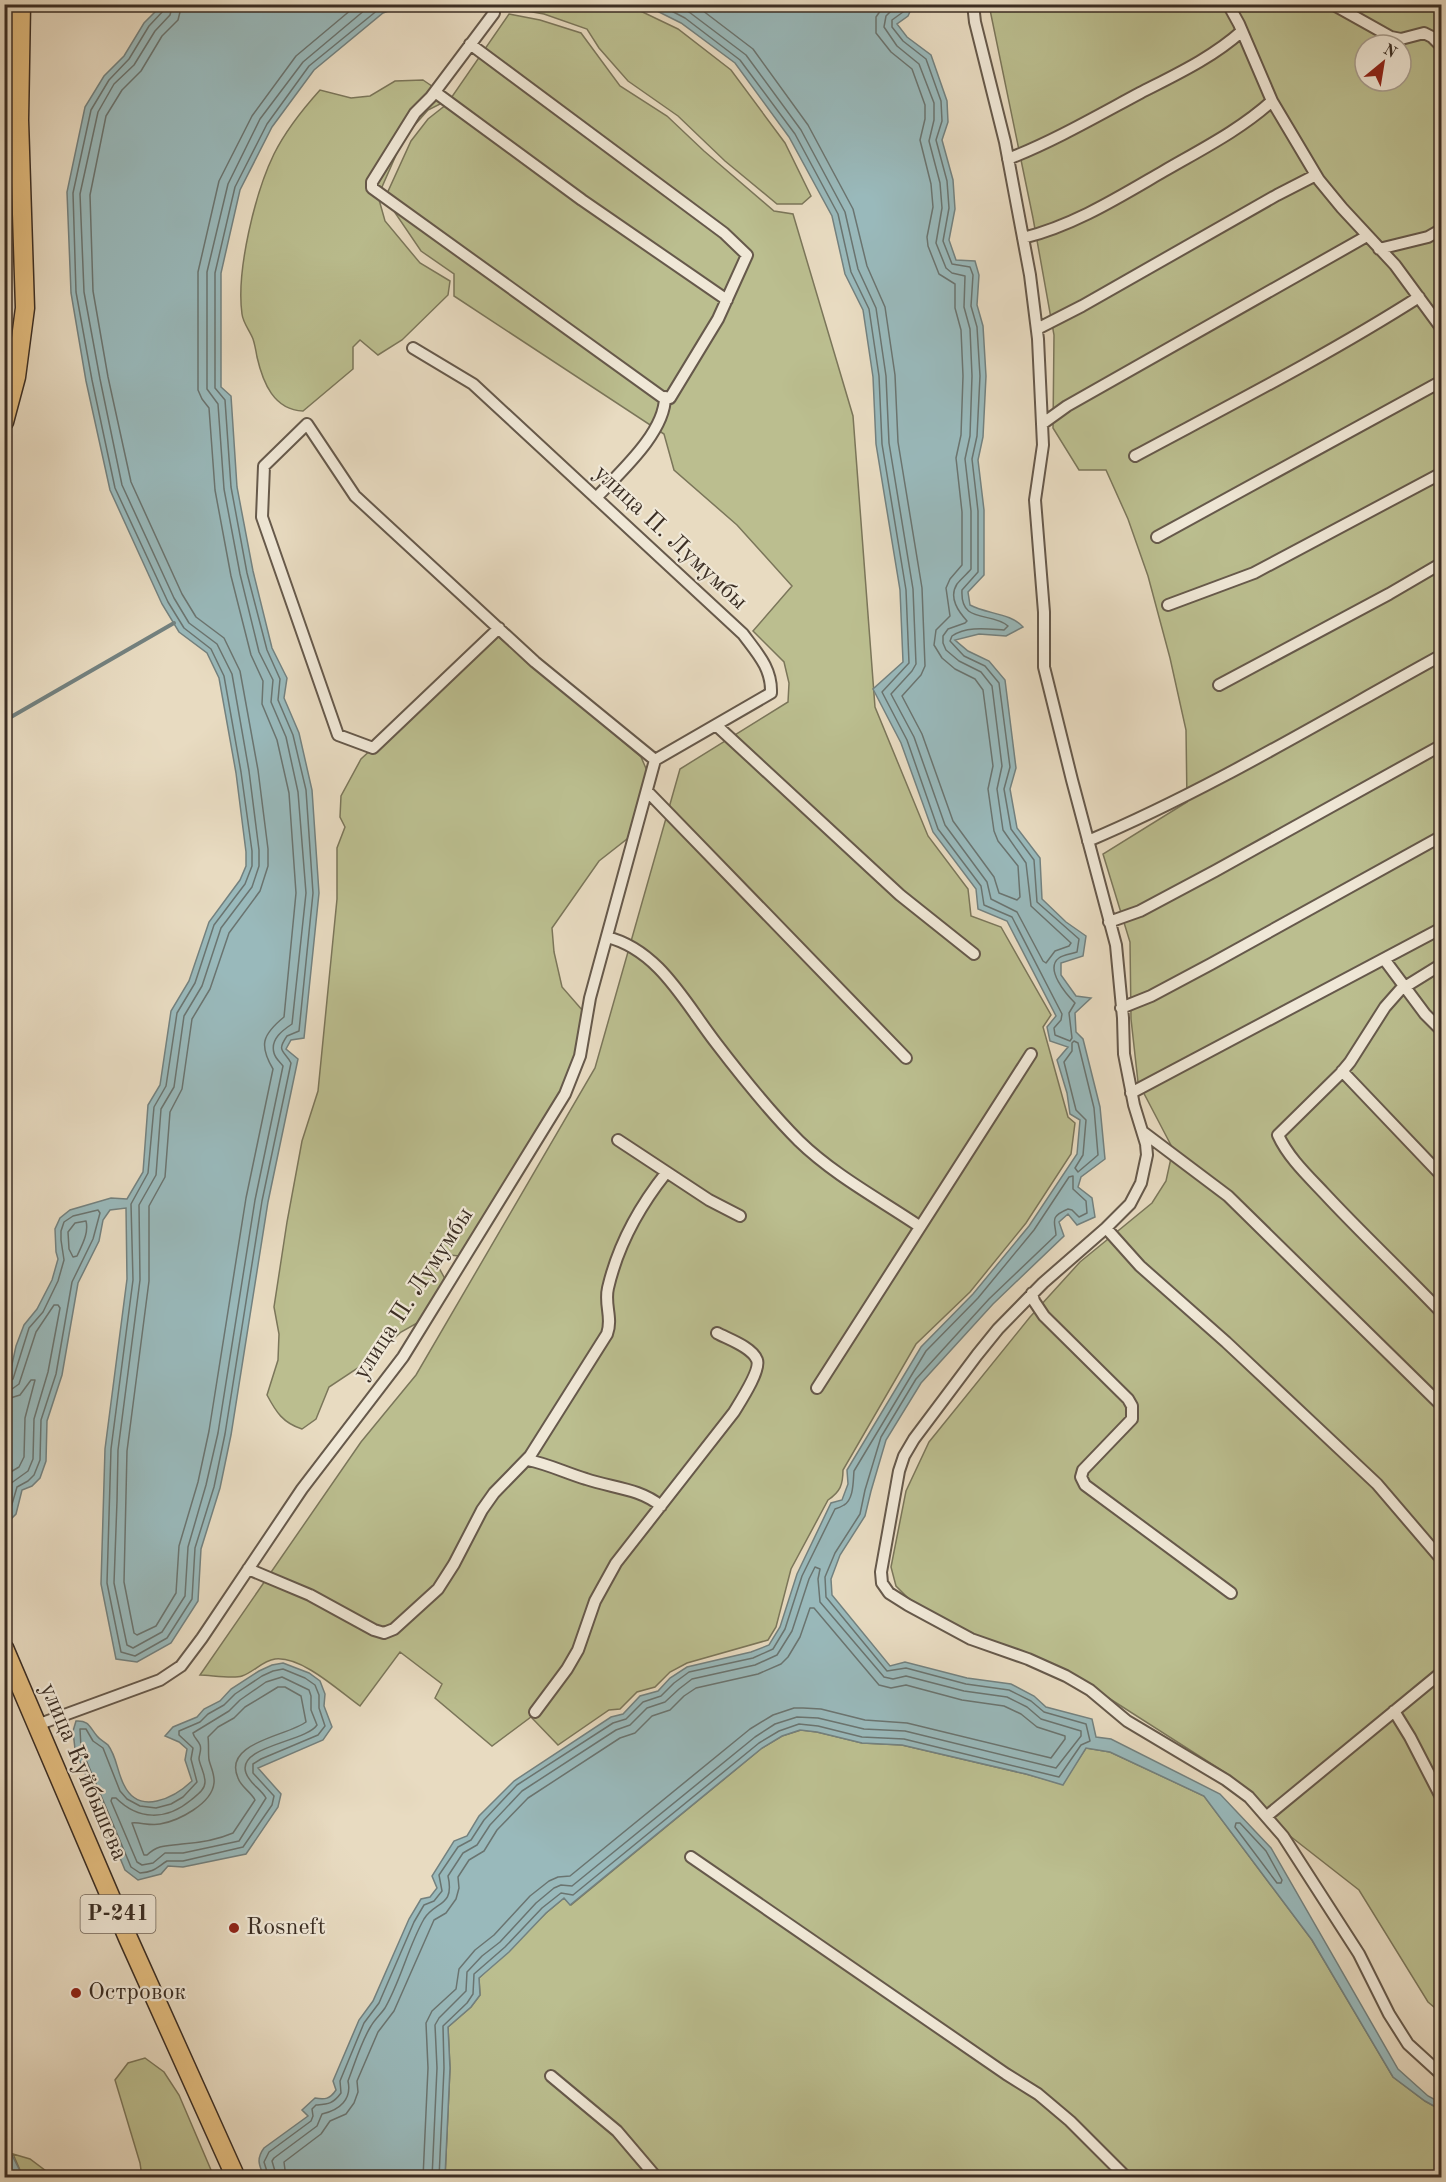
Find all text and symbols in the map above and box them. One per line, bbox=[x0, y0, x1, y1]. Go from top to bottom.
north arrow bbox=[1353, 33, 1413, 93]
text: N bbox=[1380, 42, 1399, 62]
street label: улица П. Лумумбы bbox=[589, 461, 751, 615]
street label: улица П. Лумумбы bbox=[349, 1204, 479, 1384]
street label: улица Куйбышева bbox=[35, 1680, 131, 1864]
road number: Р-241 bbox=[80, 1895, 156, 1933]
place label: Rosneft bbox=[246, 1916, 326, 1940]
marker: Rosneft bbox=[227, 1921, 241, 1935]
place label: Островок bbox=[88, 1981, 186, 2005]
marker: Островок bbox=[69, 1986, 83, 2000]

